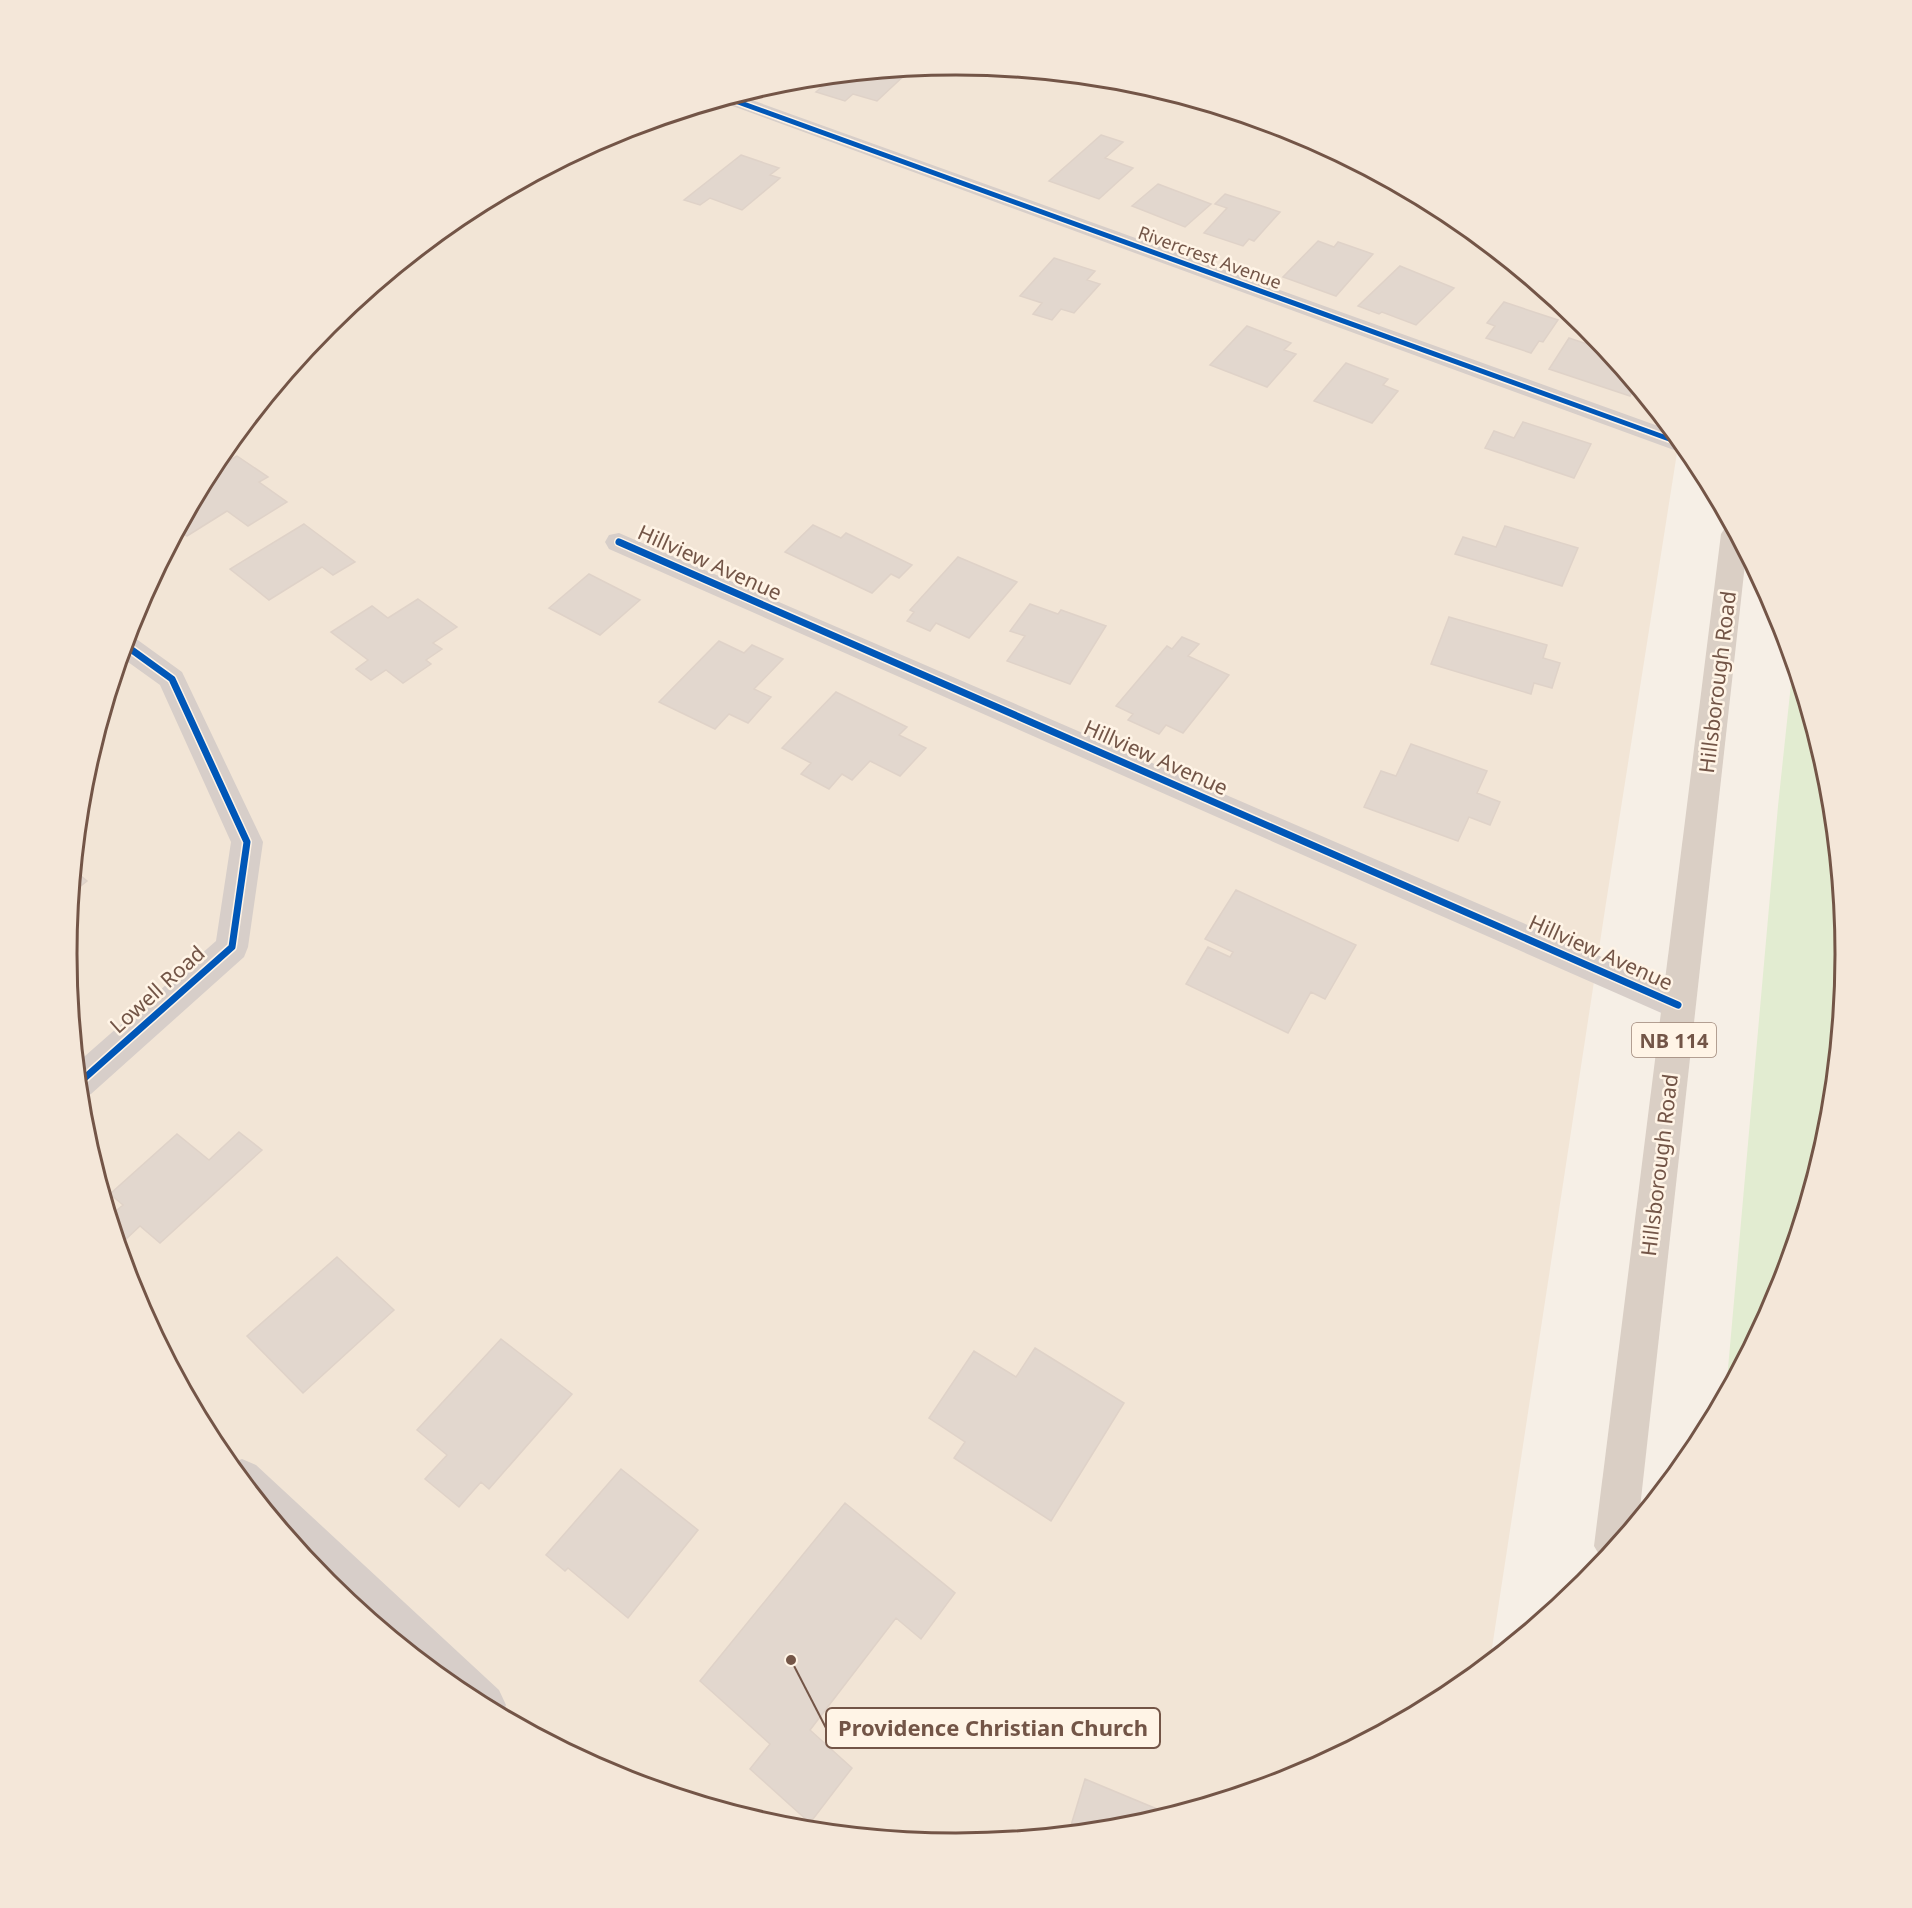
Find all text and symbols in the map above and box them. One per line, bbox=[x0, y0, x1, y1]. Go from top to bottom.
street label: Rivercrest Avenue bbox=[1135, 220, 1285, 294]
street label: Hillview Avenue bbox=[633, 518, 787, 606]
street label: Hillsborough Road bbox=[1692, 589, 1742, 775]
street label: Hillview Avenue bbox=[1079, 713, 1233, 801]
street label: Hillview Avenue bbox=[1524, 908, 1678, 996]
street label: Lowell Road bbox=[104, 939, 210, 1039]
road number: NB 114 bbox=[1632, 1023, 1716, 1057]
street label: Hillsborough Road bbox=[1634, 1072, 1684, 1258]
callout: Providence Christian Church bbox=[826, 1708, 1160, 1748]
text: Providence Christian Church bbox=[838, 1712, 1148, 1742]

